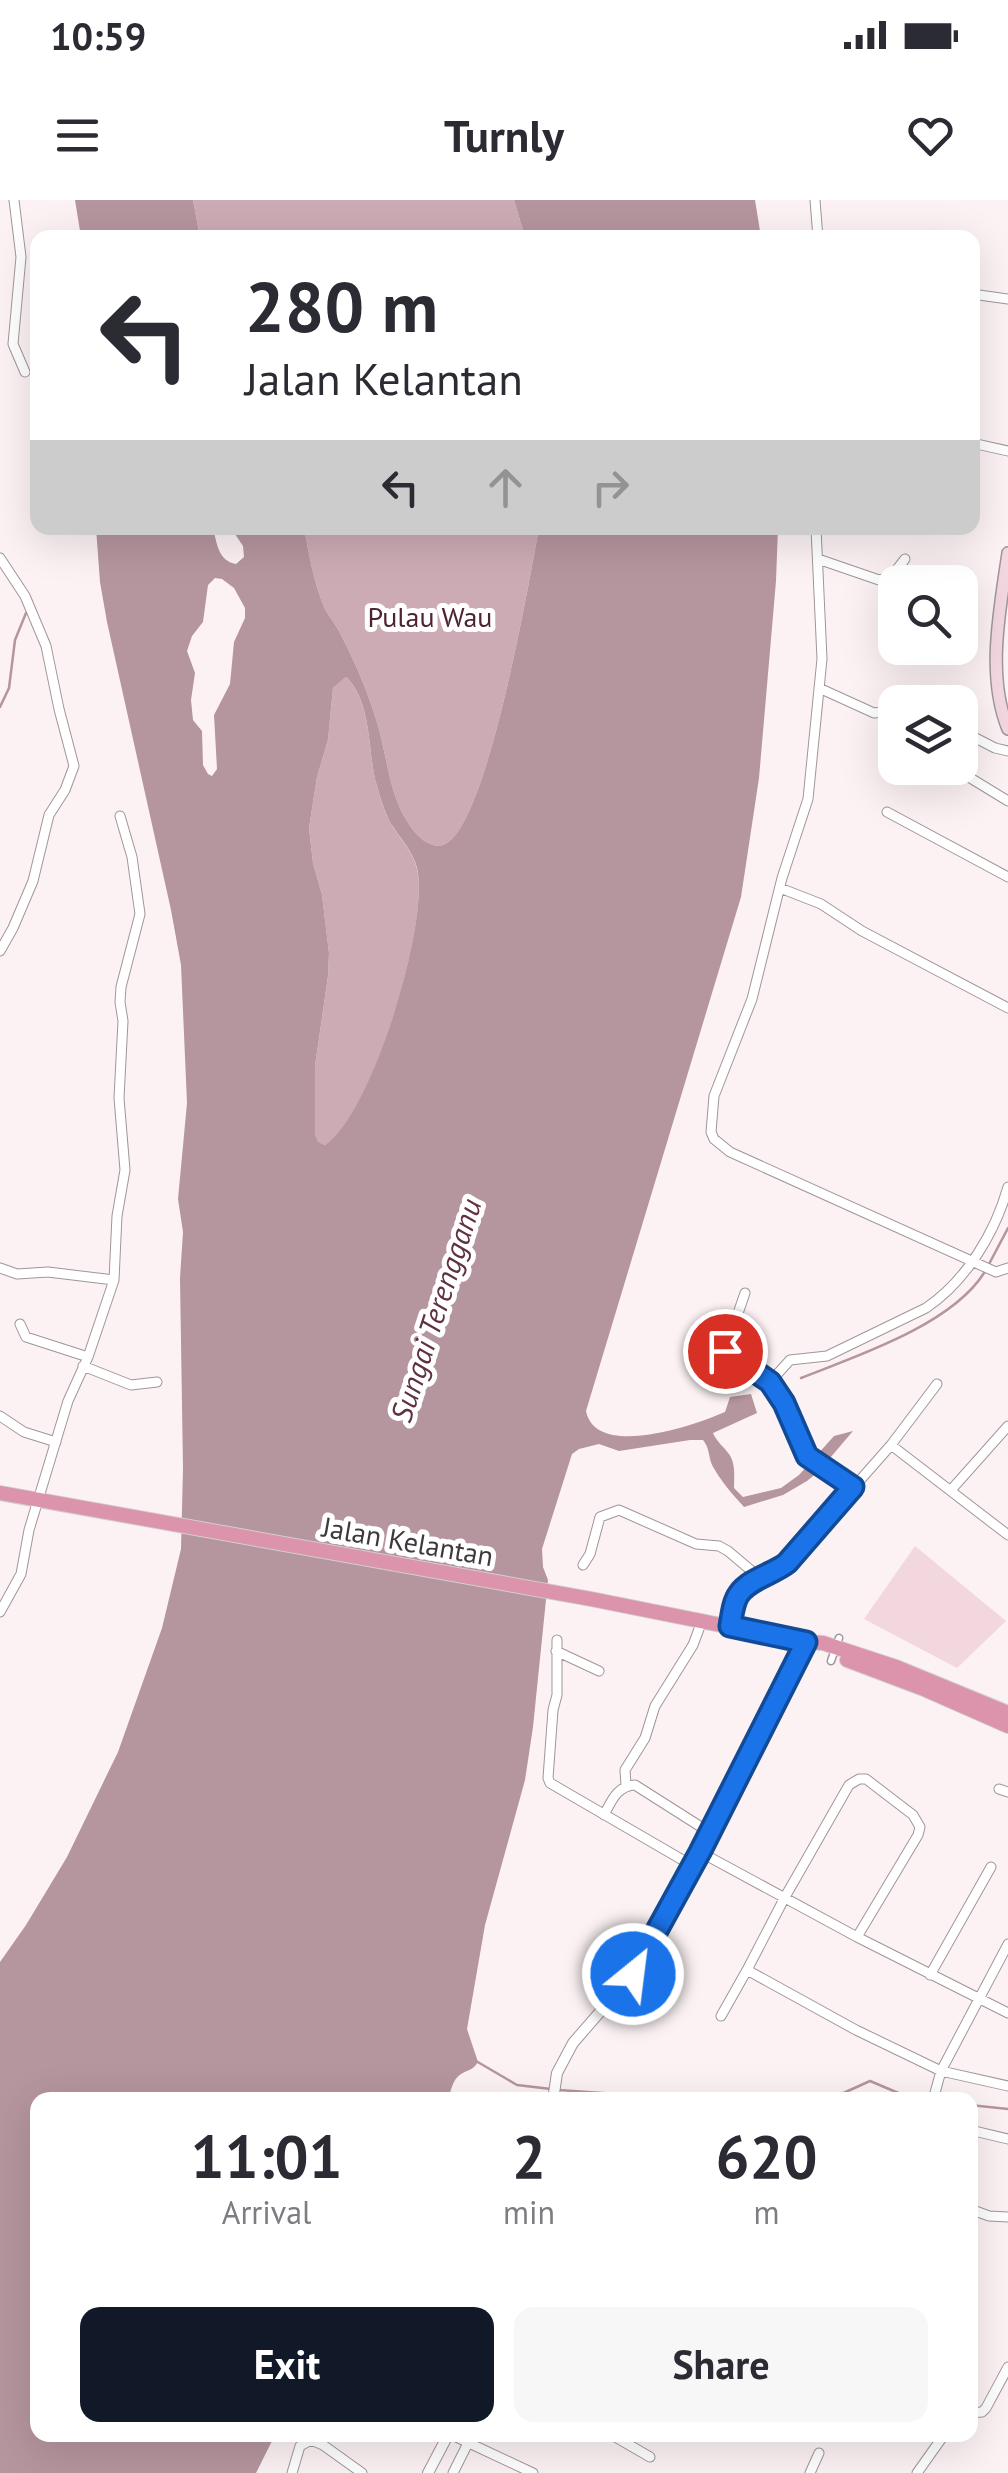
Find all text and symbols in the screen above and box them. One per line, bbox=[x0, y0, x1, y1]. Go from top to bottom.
text: 10:59 bbox=[50, 11, 146, 60]
text: Turnly bbox=[444, 106, 564, 164]
icon: menu bbox=[50, 108, 105, 163]
icon: heart bbox=[903, 108, 958, 163]
text: 280 m bbox=[245, 261, 438, 351]
icon: left bbox=[80, 270, 210, 400]
text: Jalan Kelantan bbox=[245, 349, 523, 407]
icon: left bbox=[373, 460, 428, 515]
icon: ahead bbox=[478, 460, 533, 515]
icon: right bbox=[583, 460, 638, 515]
map controls bbox=[878, 565, 978, 785]
button: search bbox=[878, 565, 978, 665]
park label: Pulau Wau bbox=[368, 598, 492, 635]
button: layers bbox=[878, 685, 978, 785]
water label: Sungai Terengganu bbox=[381, 1193, 489, 1427]
pin bbox=[683, 1309, 768, 1394]
icon: arrive bbox=[698, 1324, 753, 1379]
street label: Jalan Kelantan bbox=[319, 1508, 496, 1574]
position arrow bbox=[581, 1922, 685, 2026]
text: 11:01 bbox=[190, 2117, 343, 2195]
text: 2 bbox=[512, 2117, 546, 2195]
text: 620 bbox=[716, 2117, 818, 2195]
text: Arrival bbox=[222, 2191, 311, 2233]
text: min bbox=[503, 2191, 555, 2233]
text: m bbox=[754, 2191, 780, 2233]
button: Exit bbox=[80, 2307, 494, 2422]
button: Share bbox=[514, 2307, 928, 2422]

